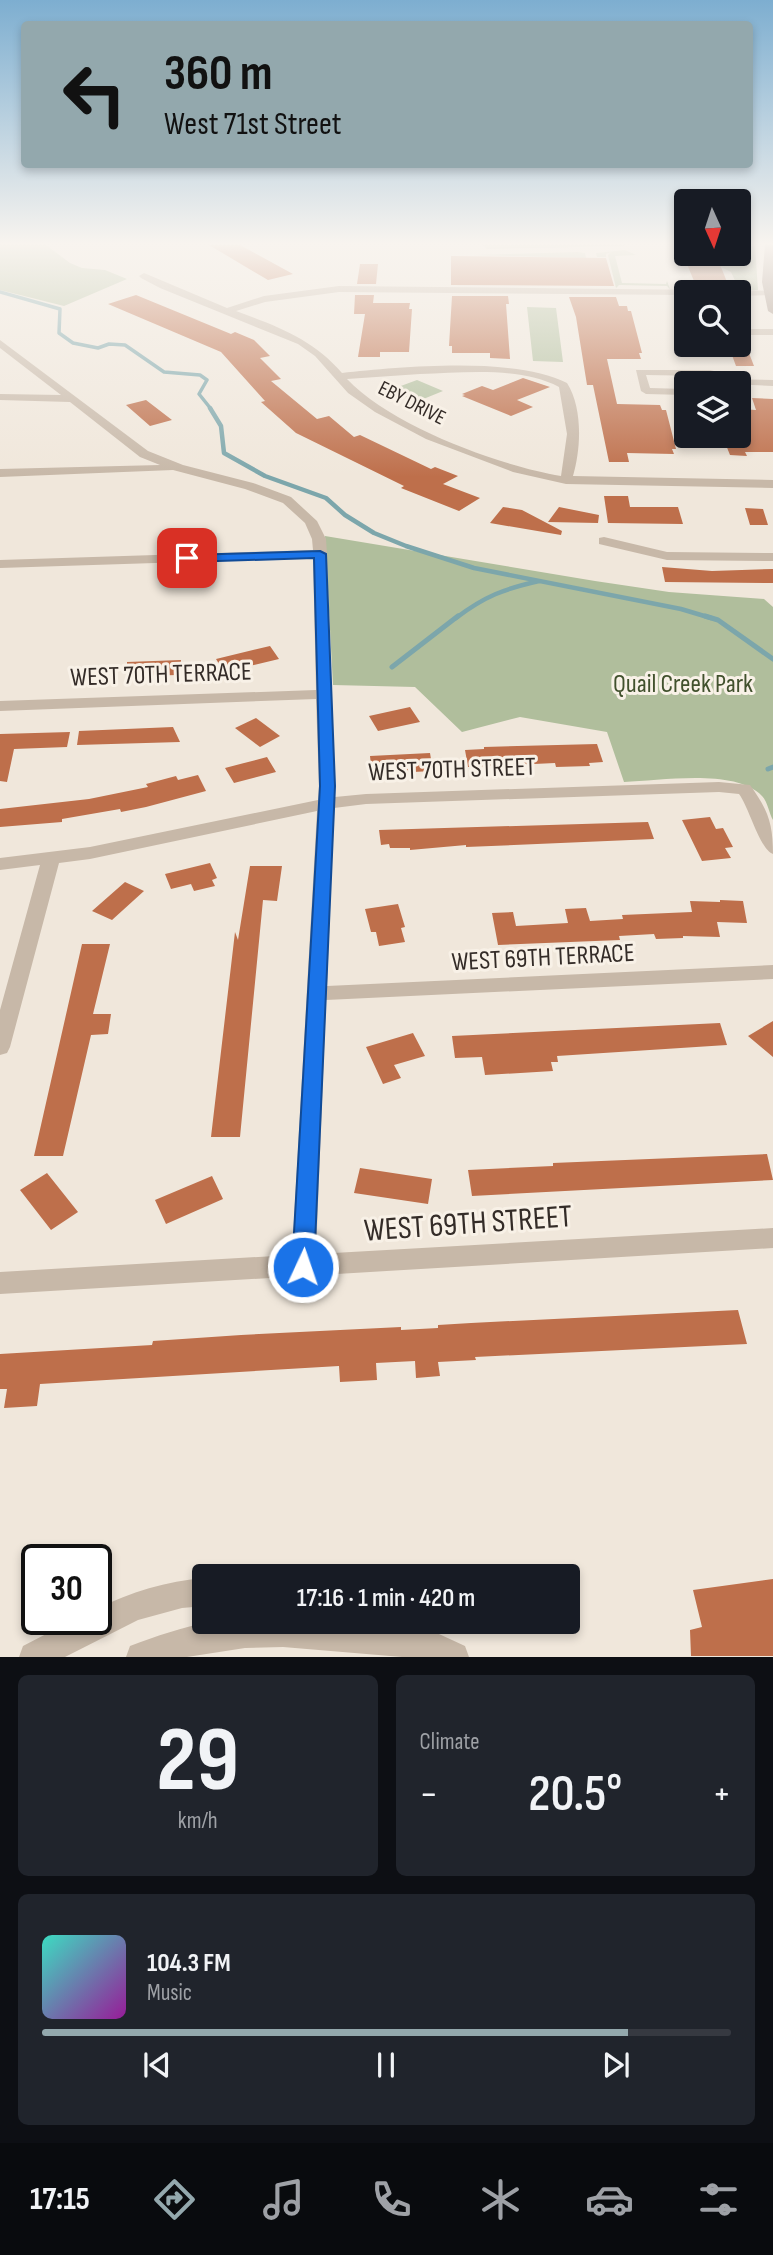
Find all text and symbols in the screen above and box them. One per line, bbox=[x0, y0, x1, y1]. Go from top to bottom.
text: 360 m bbox=[164, 45, 272, 104]
icon: left bbox=[49, 49, 140, 140]
text: West 71st Street bbox=[164, 105, 341, 144]
north arrow bbox=[674, 189, 751, 266]
map controls bbox=[674, 189, 751, 448]
button: search bbox=[674, 280, 751, 357]
button: layers bbox=[674, 371, 751, 448]
street label: EBY DRIVE bbox=[374, 375, 450, 431]
pin bbox=[157, 528, 217, 588]
icon: arrive bbox=[168, 539, 206, 577]
street label: WEST 70TH TERRACE bbox=[70, 656, 252, 694]
park label: Quail Creek Park bbox=[613, 669, 753, 700]
street label: WEST 70TH STREET bbox=[368, 752, 536, 788]
street label: WEST 69TH TERRACE bbox=[451, 938, 635, 978]
street label: WEST 69TH STREET bbox=[363, 1197, 573, 1251]
position arrow bbox=[266, 1230, 340, 1304]
speed limit sign: 30 bbox=[21, 1544, 112, 1635]
text: 17:16 · 1 min · 420 m bbox=[297, 1583, 475, 1614]
text: 29 bbox=[156, 1707, 239, 1816]
text: Climate bbox=[420, 1728, 479, 1756]
text: 20.5° bbox=[528, 1763, 622, 1826]
text: − bbox=[420, 1772, 438, 1817]
text: + bbox=[712, 1772, 731, 1817]
text: km/h bbox=[178, 1807, 218, 1835]
text: 104.3 FM bbox=[147, 1948, 231, 1979]
text: Music bbox=[147, 1979, 192, 2007]
icon: previous bbox=[138, 2046, 176, 2084]
icon: pause bbox=[367, 2046, 405, 2084]
icon: next bbox=[597, 2046, 635, 2084]
icon: directions bbox=[150, 2175, 199, 2224]
icon: music bbox=[259, 2175, 308, 2224]
icon: phone bbox=[367, 2175, 416, 2224]
icon: climate bbox=[476, 2175, 525, 2224]
icon: car bbox=[585, 2175, 634, 2224]
icon: filters bbox=[694, 2175, 743, 2224]
text: 17:15 bbox=[30, 2180, 90, 2219]

